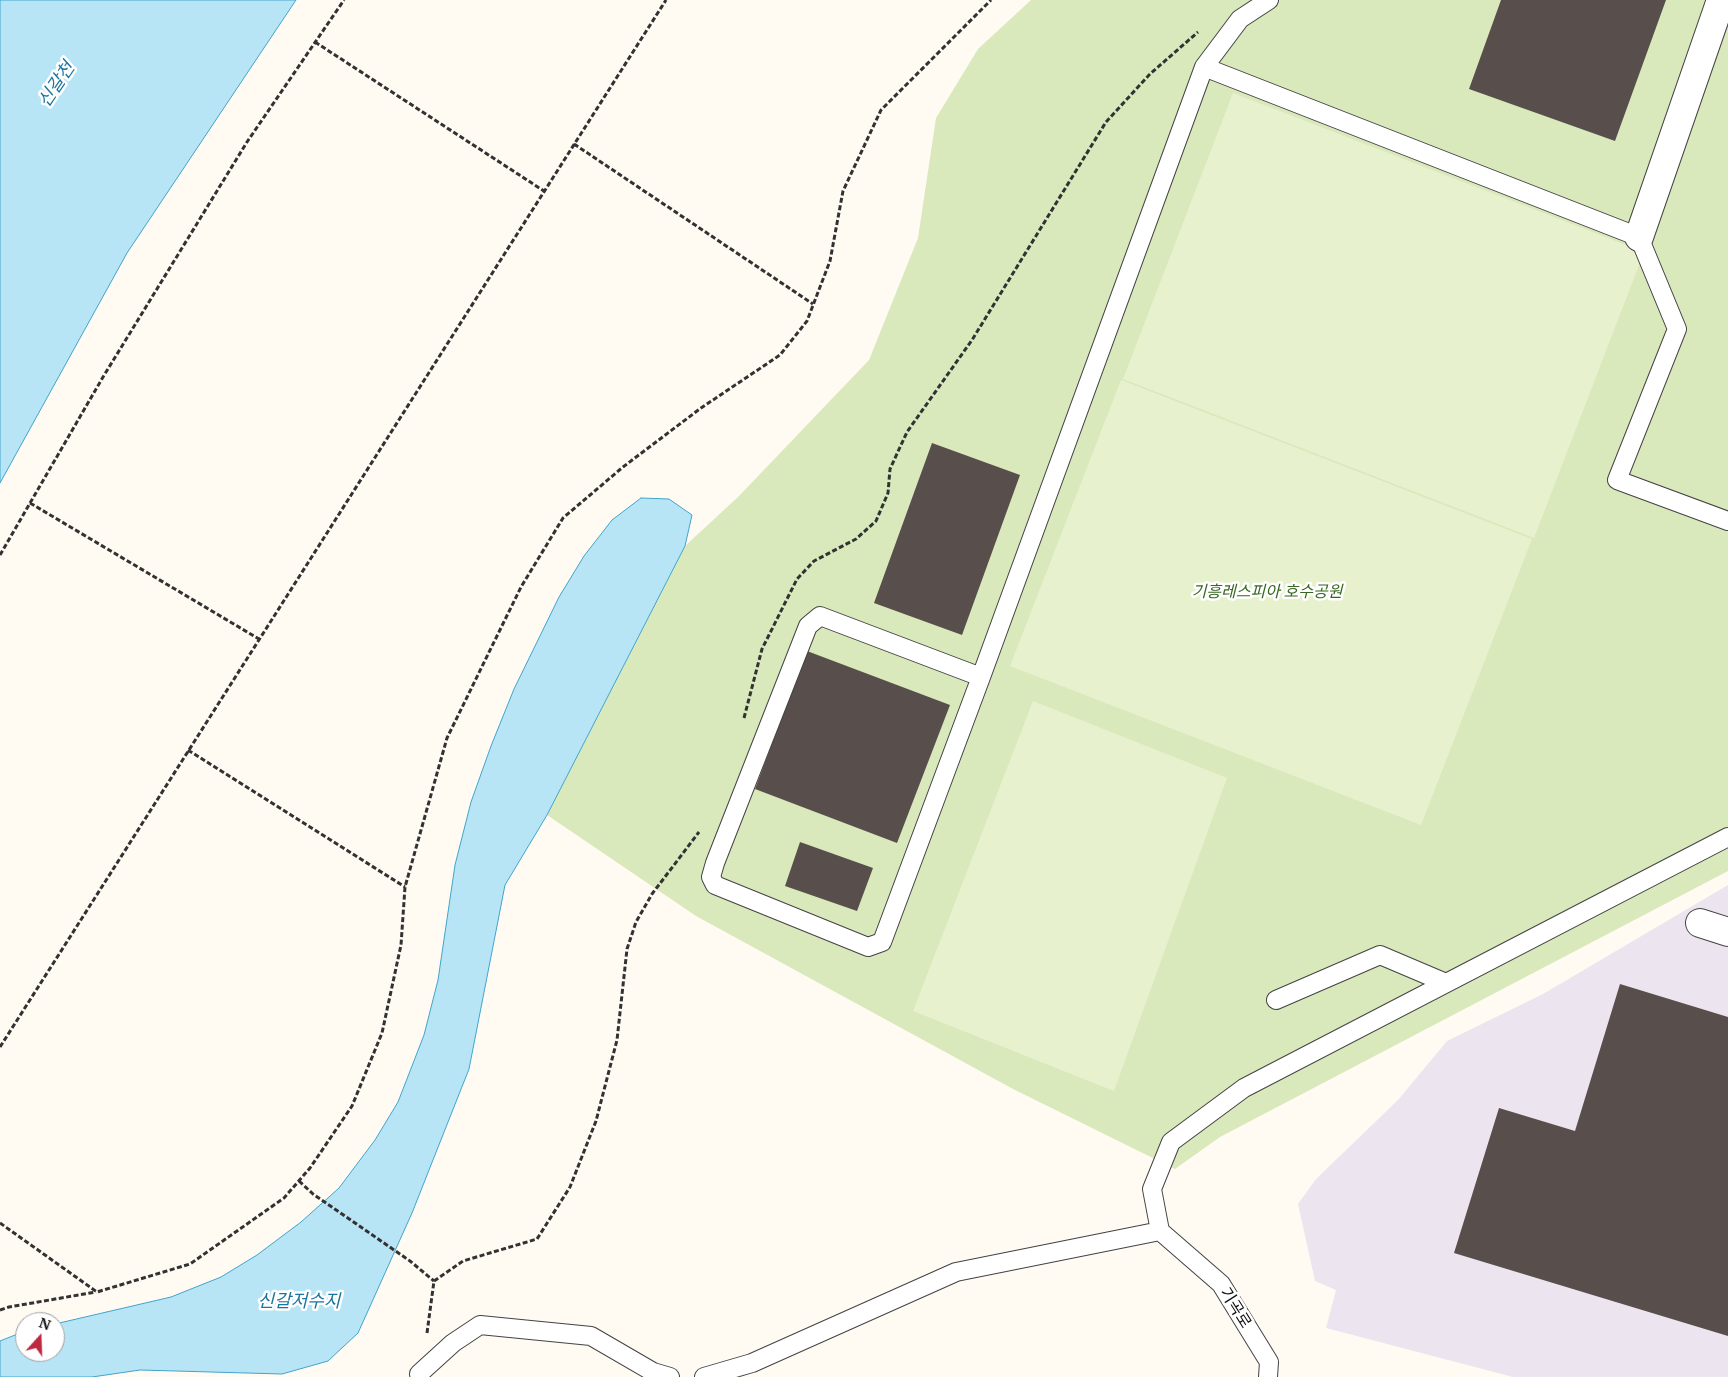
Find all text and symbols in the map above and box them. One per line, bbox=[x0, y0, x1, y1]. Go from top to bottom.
water label: 신갈천 bbox=[34, 58, 80, 112]
park label: 기흥레스피아 호수공원 bbox=[1192, 582, 1342, 602]
street label: 기곡로 bbox=[1215, 1284, 1255, 1332]
water label: 신갈저수지 bbox=[258, 1291, 340, 1313]
north arrow bbox=[15, 1312, 65, 1362]
text: N bbox=[37, 1313, 53, 1334]

